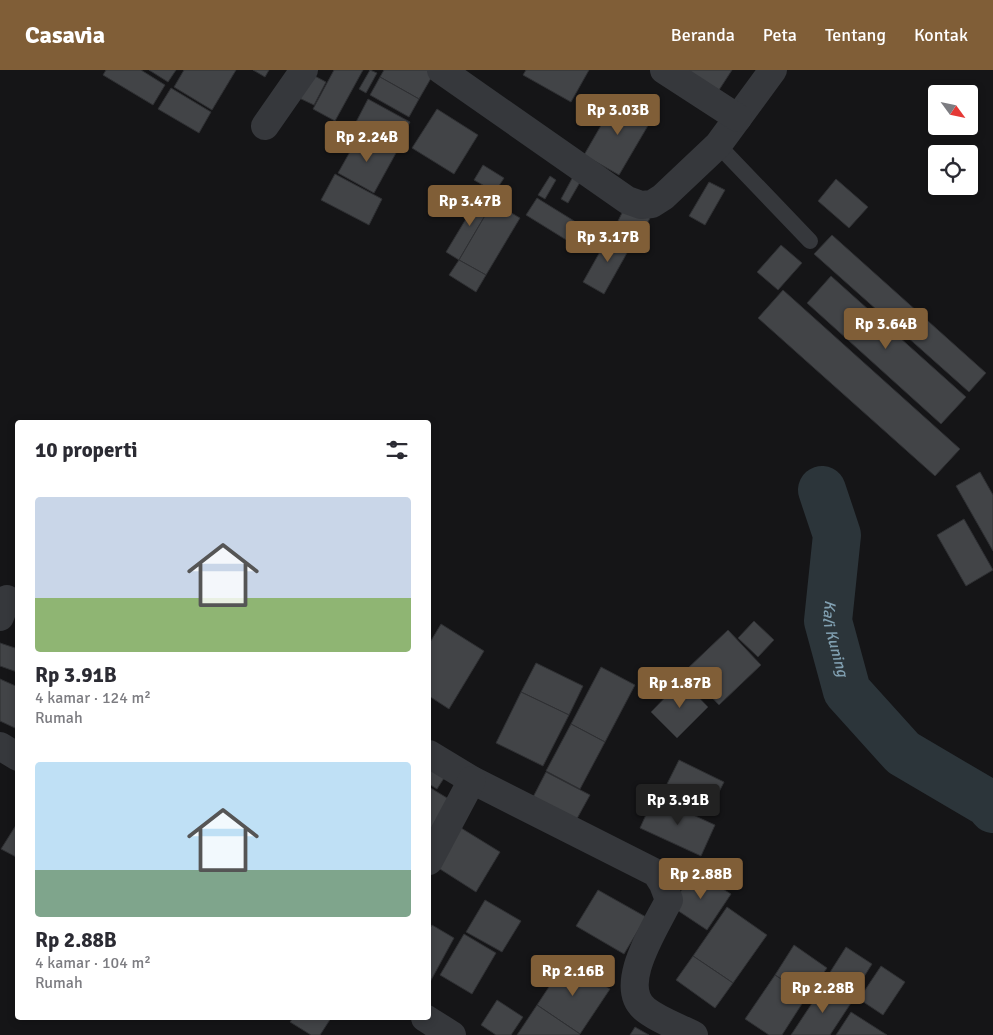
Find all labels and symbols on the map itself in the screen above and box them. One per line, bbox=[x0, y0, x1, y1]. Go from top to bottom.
north arrow bbox=[928, 85, 978, 135]
pin: Rp 3.03B bbox=[566, 93, 670, 136]
pin: Rp 2.24B bbox=[315, 121, 419, 163]
pin: Rp 3.47B bbox=[418, 184, 522, 227]
pin: Rp 3.17B bbox=[556, 220, 660, 263]
pin: Rp 3.64B bbox=[834, 308, 938, 350]
water label: Kali Kuning bbox=[818, 599, 853, 680]
pin: Rp 1.87B bbox=[628, 666, 732, 709]
pin: Rp 3.91B bbox=[626, 784, 730, 826]
pin: Rp 2.88B bbox=[649, 858, 753, 900]
pin: Rp 2.16B bbox=[521, 954, 625, 997]
pin: Rp 2.28B bbox=[771, 972, 875, 1014]

